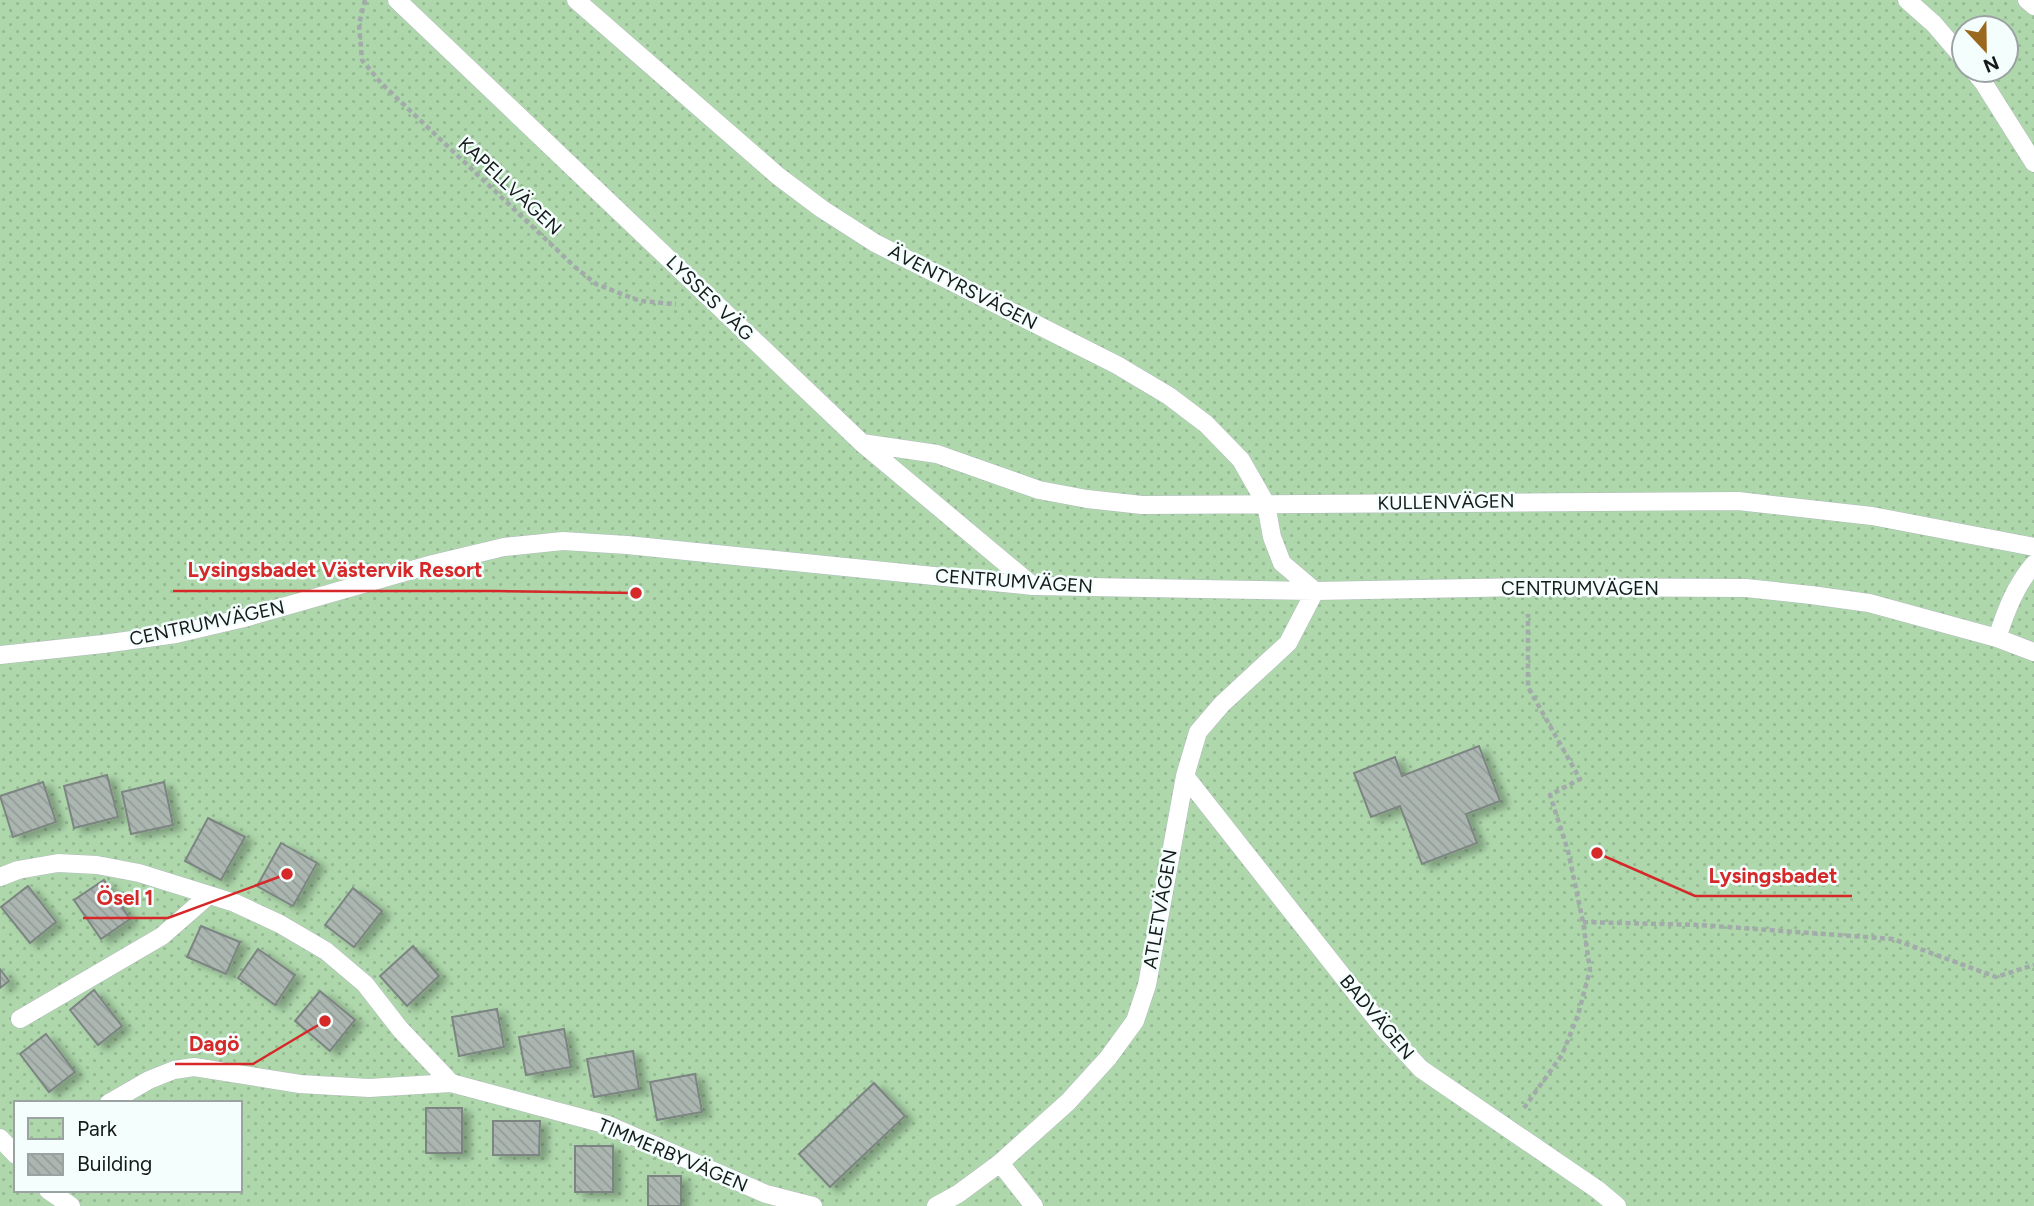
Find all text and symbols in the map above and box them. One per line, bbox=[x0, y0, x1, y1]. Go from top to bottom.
north arrow bbox=[1950, 14, 2020, 84]
text: N bbox=[1980, 51, 2002, 78]
street label: KAPELLVÄGEN bbox=[454, 132, 566, 240]
street label: ÄVENTYRSVÄGEN bbox=[885, 240, 1041, 334]
street label: LYSSES VÄG bbox=[662, 251, 758, 345]
street label: KULLENVÄGEN bbox=[1377, 489, 1515, 515]
callout: Lysingsbadet Västervik Resort bbox=[173, 549, 496, 591]
text: Lysingsbadet Västervik Resort bbox=[188, 557, 482, 582]
street label: CENTRUMVÄGEN bbox=[934, 564, 1094, 598]
street label: CENTRUMVÄGEN bbox=[1501, 577, 1659, 600]
street label: CENTRUMVÄGEN bbox=[127, 595, 287, 651]
street label: ATLETVÄGEN bbox=[1138, 847, 1182, 971]
callout: Lysingsbadet bbox=[1695, 854, 1852, 896]
text: Lysingsbadet bbox=[1709, 863, 1837, 888]
callout: Ösel 1 bbox=[83, 876, 168, 918]
text: Ösel 1 bbox=[97, 885, 153, 910]
street label: BADVÄGEN bbox=[1335, 970, 1419, 1064]
callout: Dagö bbox=[175, 1022, 253, 1064]
text: Dagö bbox=[189, 1031, 239, 1056]
legend bbox=[14, 1101, 242, 1192]
street label: TIMMERBYVÄGEN bbox=[595, 1113, 751, 1197]
text: Park bbox=[77, 1116, 118, 1141]
text: Building bbox=[77, 1151, 152, 1176]

